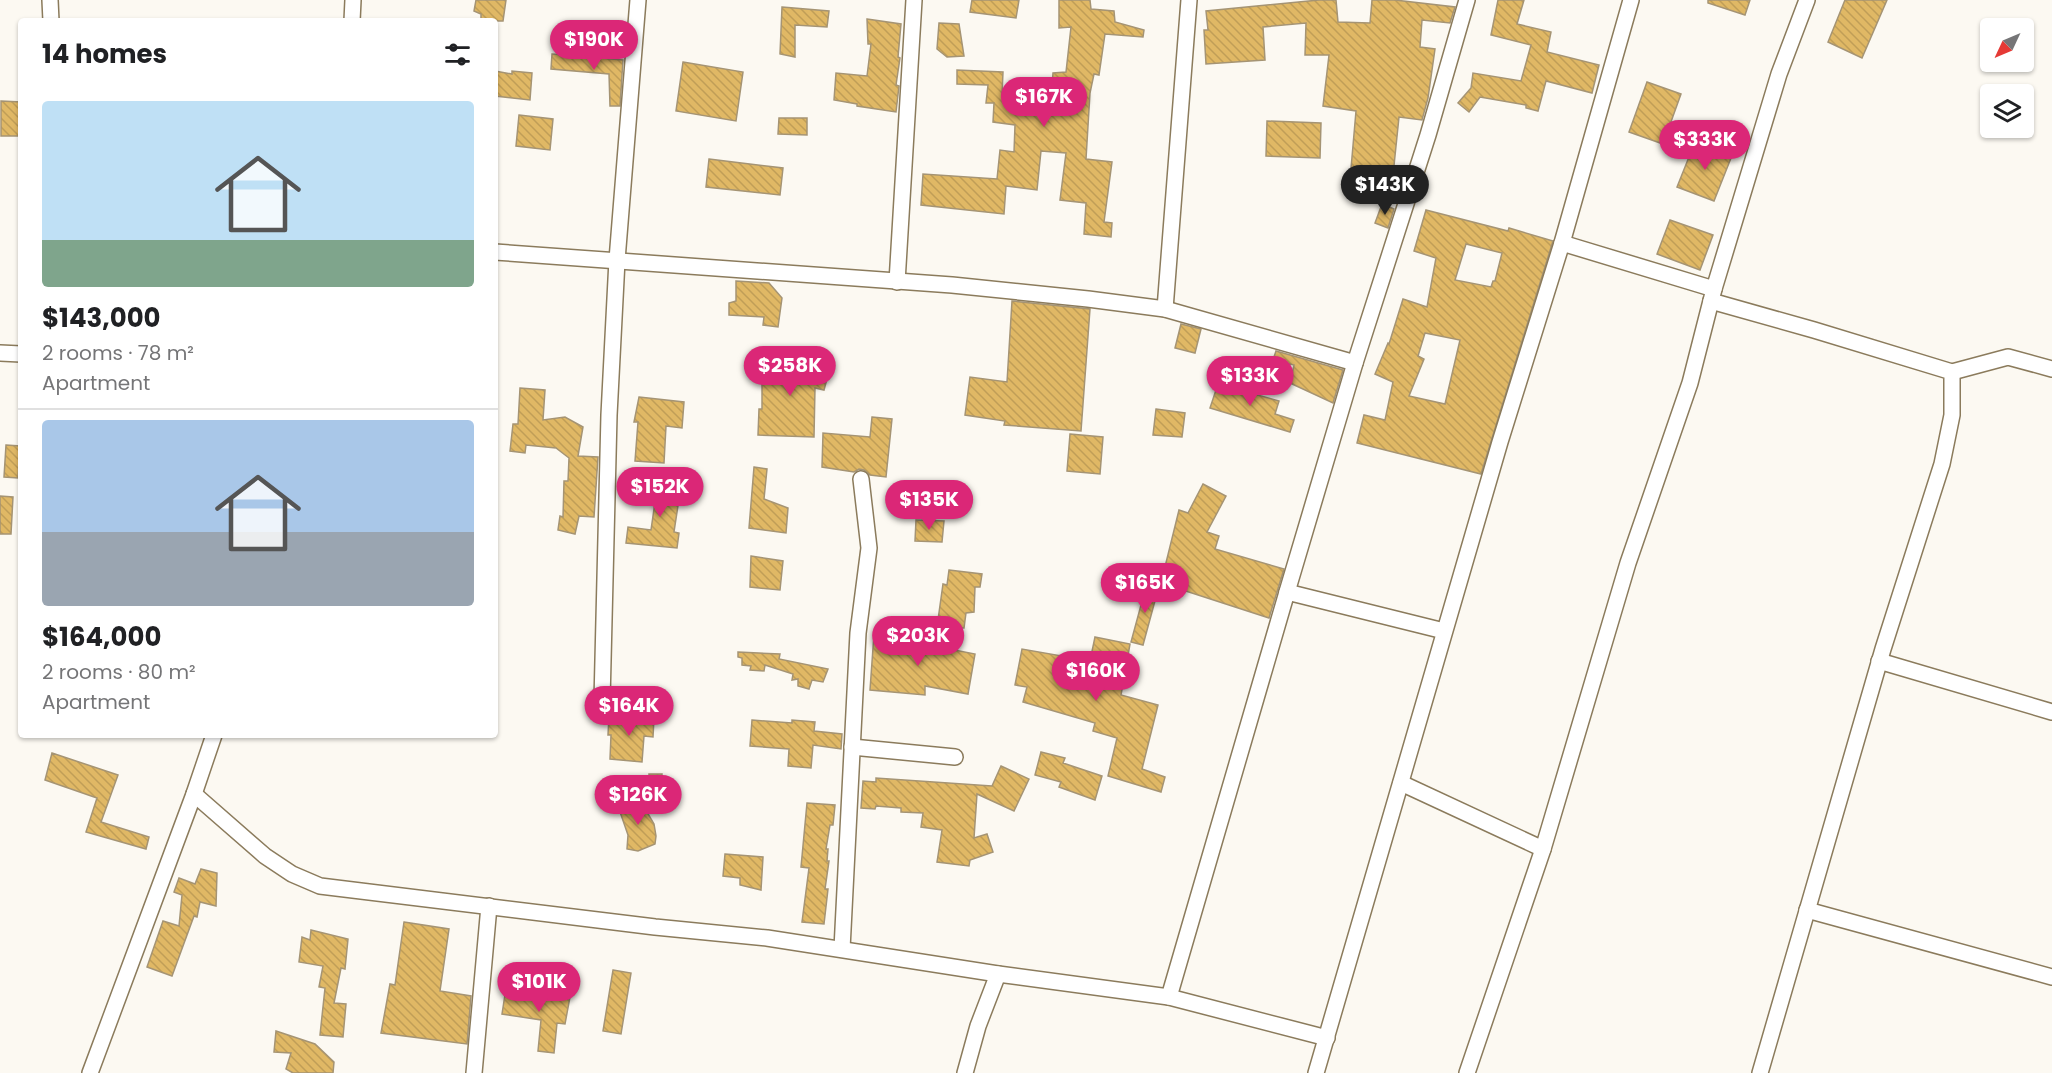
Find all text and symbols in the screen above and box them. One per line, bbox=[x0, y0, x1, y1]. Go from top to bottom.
north arrow bbox=[1980, 18, 2034, 72]
map controls bbox=[1980, 18, 2034, 138]
pin: $190K bbox=[552, 20, 636, 71]
text: $190K bbox=[564, 25, 624, 53]
text: 14 homes bbox=[42, 36, 167, 72]
icon: filters bbox=[441, 38, 474, 71]
pin: $167K bbox=[1002, 77, 1086, 128]
text: $167K bbox=[1015, 82, 1073, 110]
button: layers bbox=[1980, 84, 2034, 138]
pin: $333K bbox=[1663, 120, 1747, 171]
text: $333K bbox=[1673, 125, 1737, 153]
icon: home bbox=[204, 140, 312, 248]
pin: $143K bbox=[1343, 165, 1427, 216]
text: $143K bbox=[1355, 170, 1415, 198]
text: $143,000 bbox=[42, 300, 161, 336]
text: 2 rooms · 78 m² bbox=[42, 339, 194, 367]
pin: $258K bbox=[748, 346, 832, 397]
text: $258K bbox=[758, 351, 822, 379]
pin: $133K bbox=[1208, 356, 1292, 407]
text: $133K bbox=[1221, 361, 1279, 389]
text: Apartment bbox=[42, 369, 150, 397]
icon: home bbox=[204, 459, 312, 567]
pin: $152K bbox=[618, 467, 702, 518]
text: $152K bbox=[630, 472, 690, 500]
pin: $135K bbox=[887, 480, 971, 531]
text: $135K bbox=[899, 485, 959, 513]
pin: $165K bbox=[1103, 563, 1187, 614]
text: $165K bbox=[1115, 568, 1175, 596]
pin: $203K bbox=[876, 616, 960, 667]
text: $164,000 bbox=[42, 619, 161, 655]
text: $203K bbox=[886, 621, 950, 649]
pin: $160K bbox=[1054, 651, 1138, 702]
text: $160K bbox=[1066, 656, 1126, 684]
text: 2 rooms · 80 m² bbox=[42, 658, 196, 686]
pin: $164K bbox=[587, 686, 671, 737]
text: Apartment bbox=[42, 688, 150, 716]
text: $164K bbox=[599, 691, 659, 719]
pin: $126K bbox=[596, 775, 680, 826]
text: $126K bbox=[609, 780, 667, 808]
pin: $101K bbox=[497, 962, 581, 1013]
text: $101K bbox=[511, 967, 567, 995]

